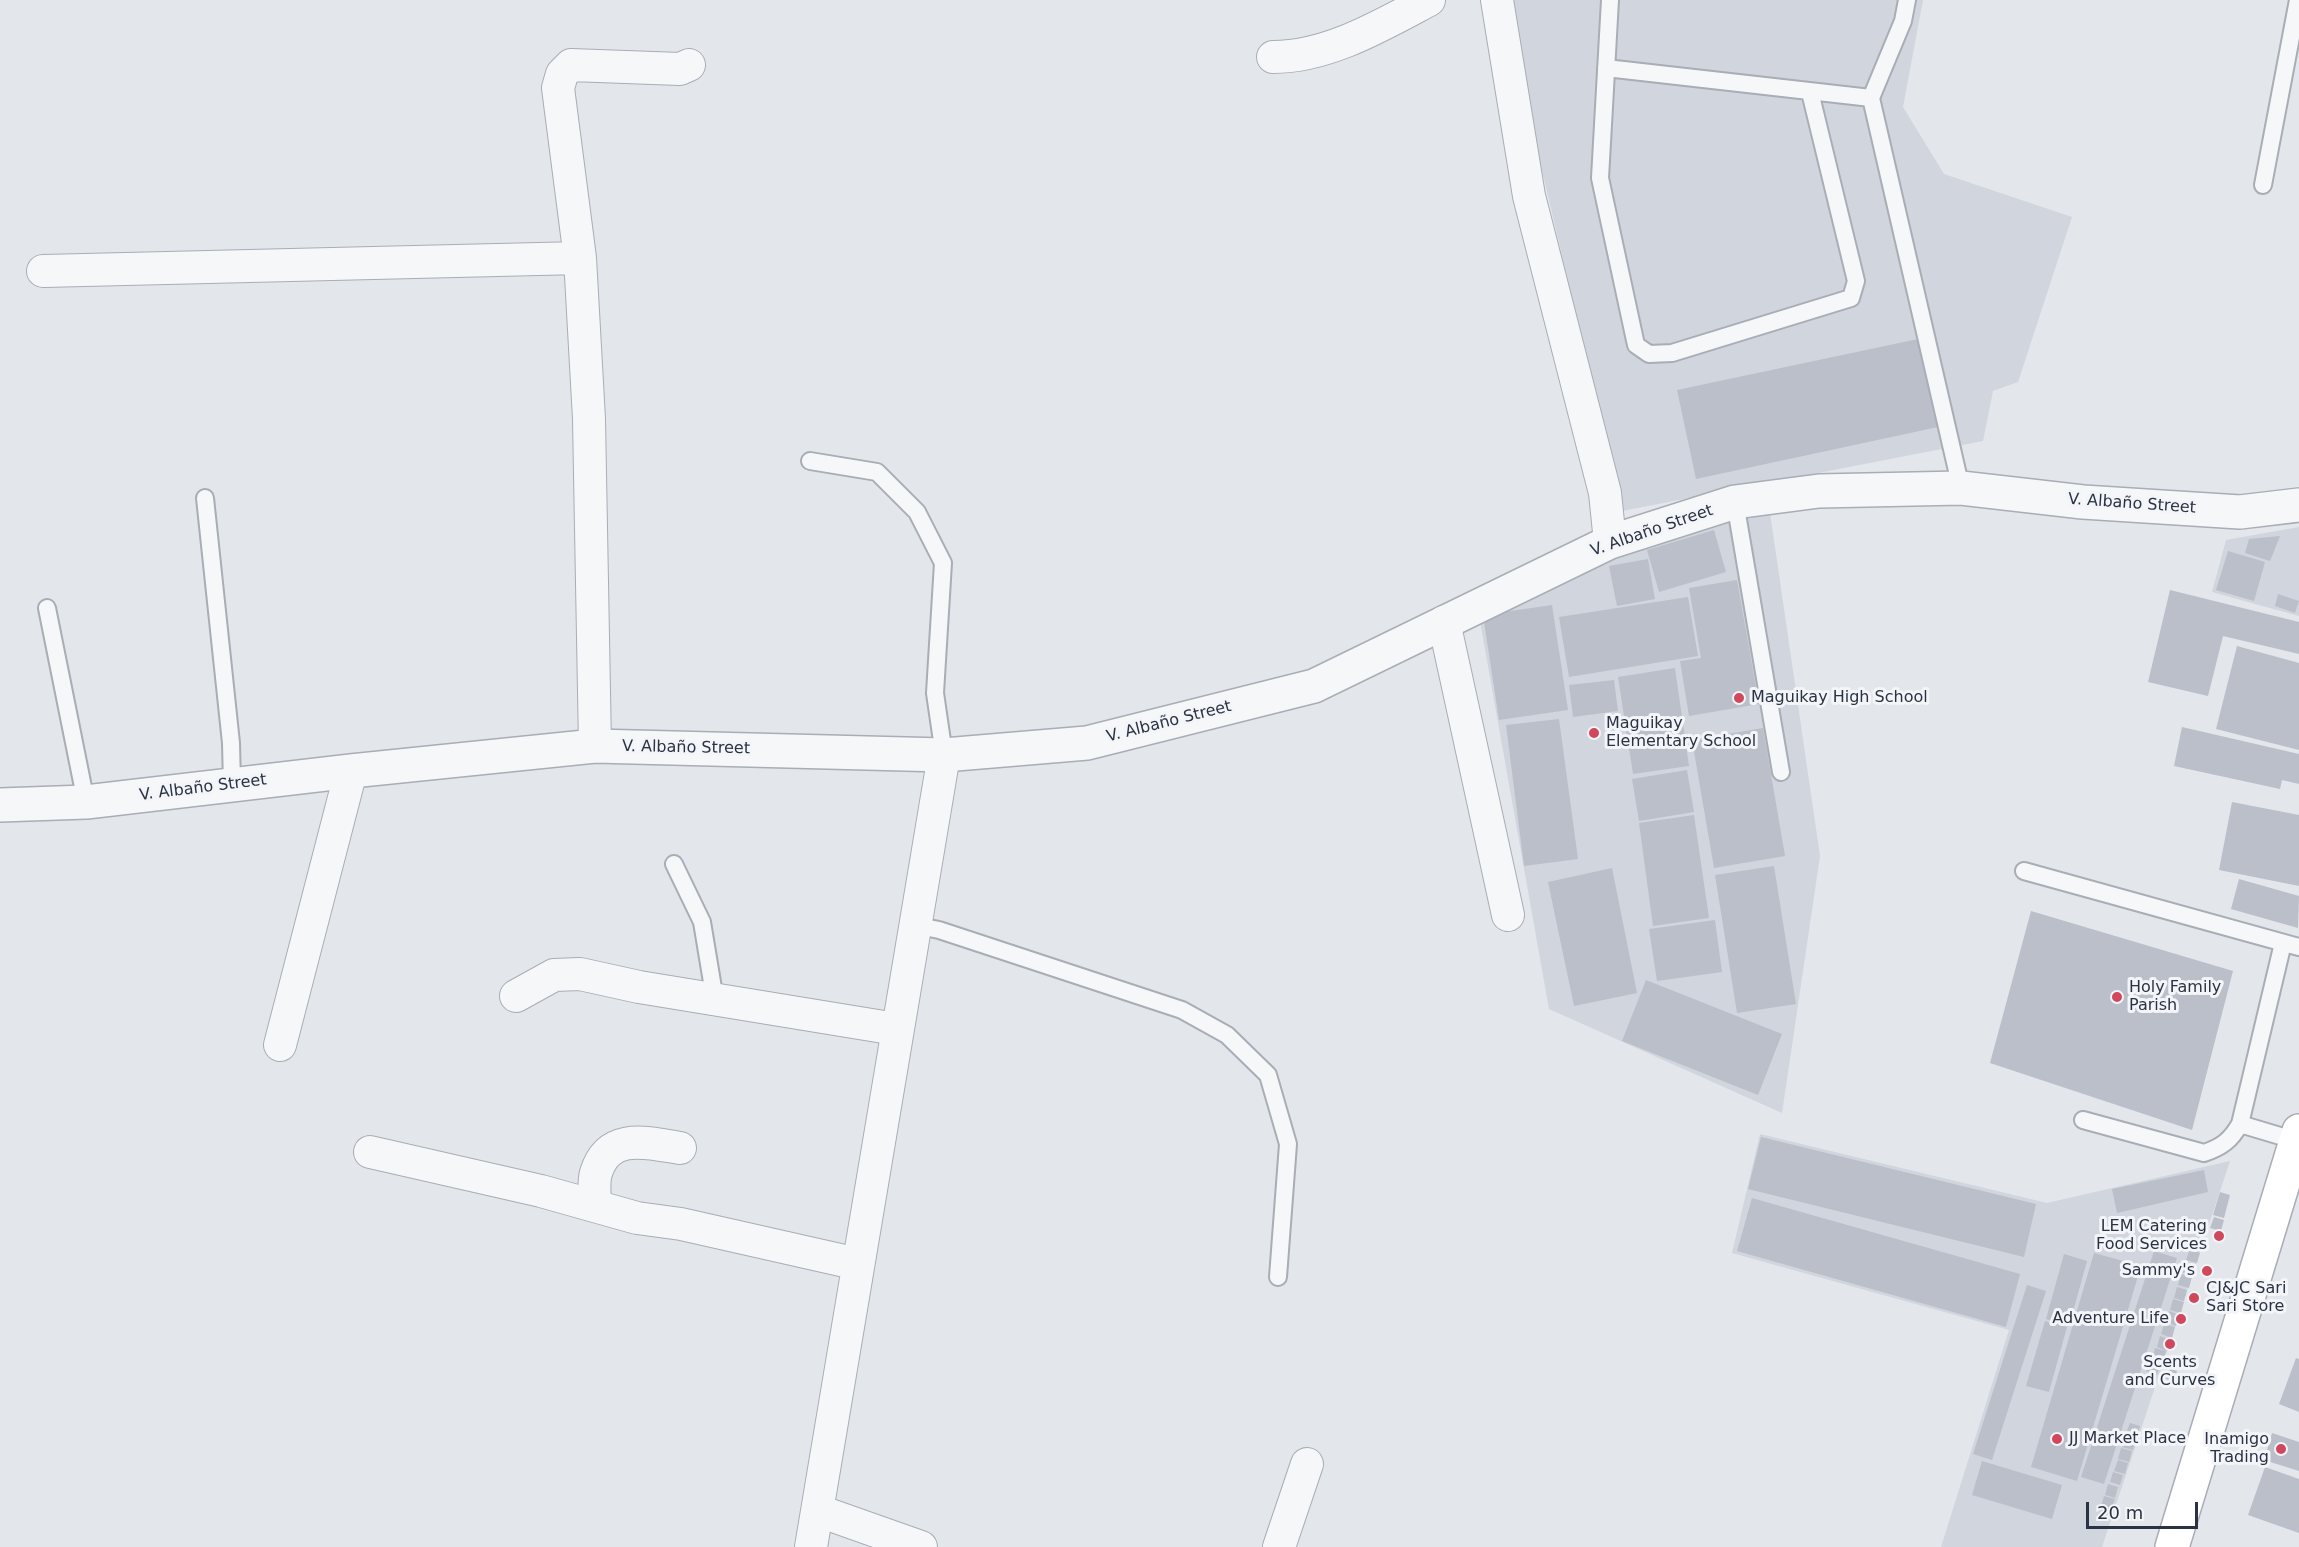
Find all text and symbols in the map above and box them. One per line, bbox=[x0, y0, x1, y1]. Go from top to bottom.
street label: V. Albaño Street bbox=[2067, 490, 2197, 518]
street label: V. Albaño Street bbox=[1588, 501, 1716, 561]
place label: Maguikay High School bbox=[1751, 688, 1928, 708]
marker: Maguikay High School bbox=[1732, 691, 1746, 705]
street label: V. Albaño Street bbox=[1105, 697, 1233, 747]
place label: Maguikay Elementary School bbox=[1606, 714, 1756, 752]
marker: Maguikay Elementary School bbox=[1587, 726, 1601, 740]
street label: V. Albaño Street bbox=[622, 737, 750, 759]
street label: V. Albaño Street bbox=[138, 771, 268, 805]
place label: Holy Family Parish bbox=[2129, 978, 2221, 1016]
marker: Holy Family Parish bbox=[2110, 990, 2124, 1004]
place label: LEM Catering Food Services bbox=[2096, 1217, 2207, 1255]
marker: LEM Catering Food Services bbox=[2212, 1229, 2226, 1243]
place label: Sammy's bbox=[2122, 1261, 2195, 1281]
marker: Sammy's bbox=[2200, 1264, 2214, 1278]
place label: CJ&JC Sari Sari Store bbox=[2206, 1279, 2286, 1317]
marker: CJ&JC Sari Sari Store bbox=[2187, 1291, 2201, 1305]
place label: Adventure Life bbox=[2052, 1309, 2169, 1329]
marker: Adventure Life bbox=[2174, 1312, 2188, 1326]
marker: Scents and Curves bbox=[2163, 1337, 2177, 1351]
place label: Scents and Curves bbox=[2125, 1353, 2215, 1391]
place label: JJ Market Place bbox=[2069, 1429, 2186, 1449]
place label: Inamigo Trading bbox=[2204, 1430, 2269, 1468]
marker: JJ Market Place bbox=[2050, 1432, 2064, 1446]
marker: Inamigo Trading bbox=[2274, 1442, 2288, 1456]
scale bar bbox=[2089, 1490, 2202, 1528]
text: 20 m bbox=[2097, 1502, 2143, 1523]

